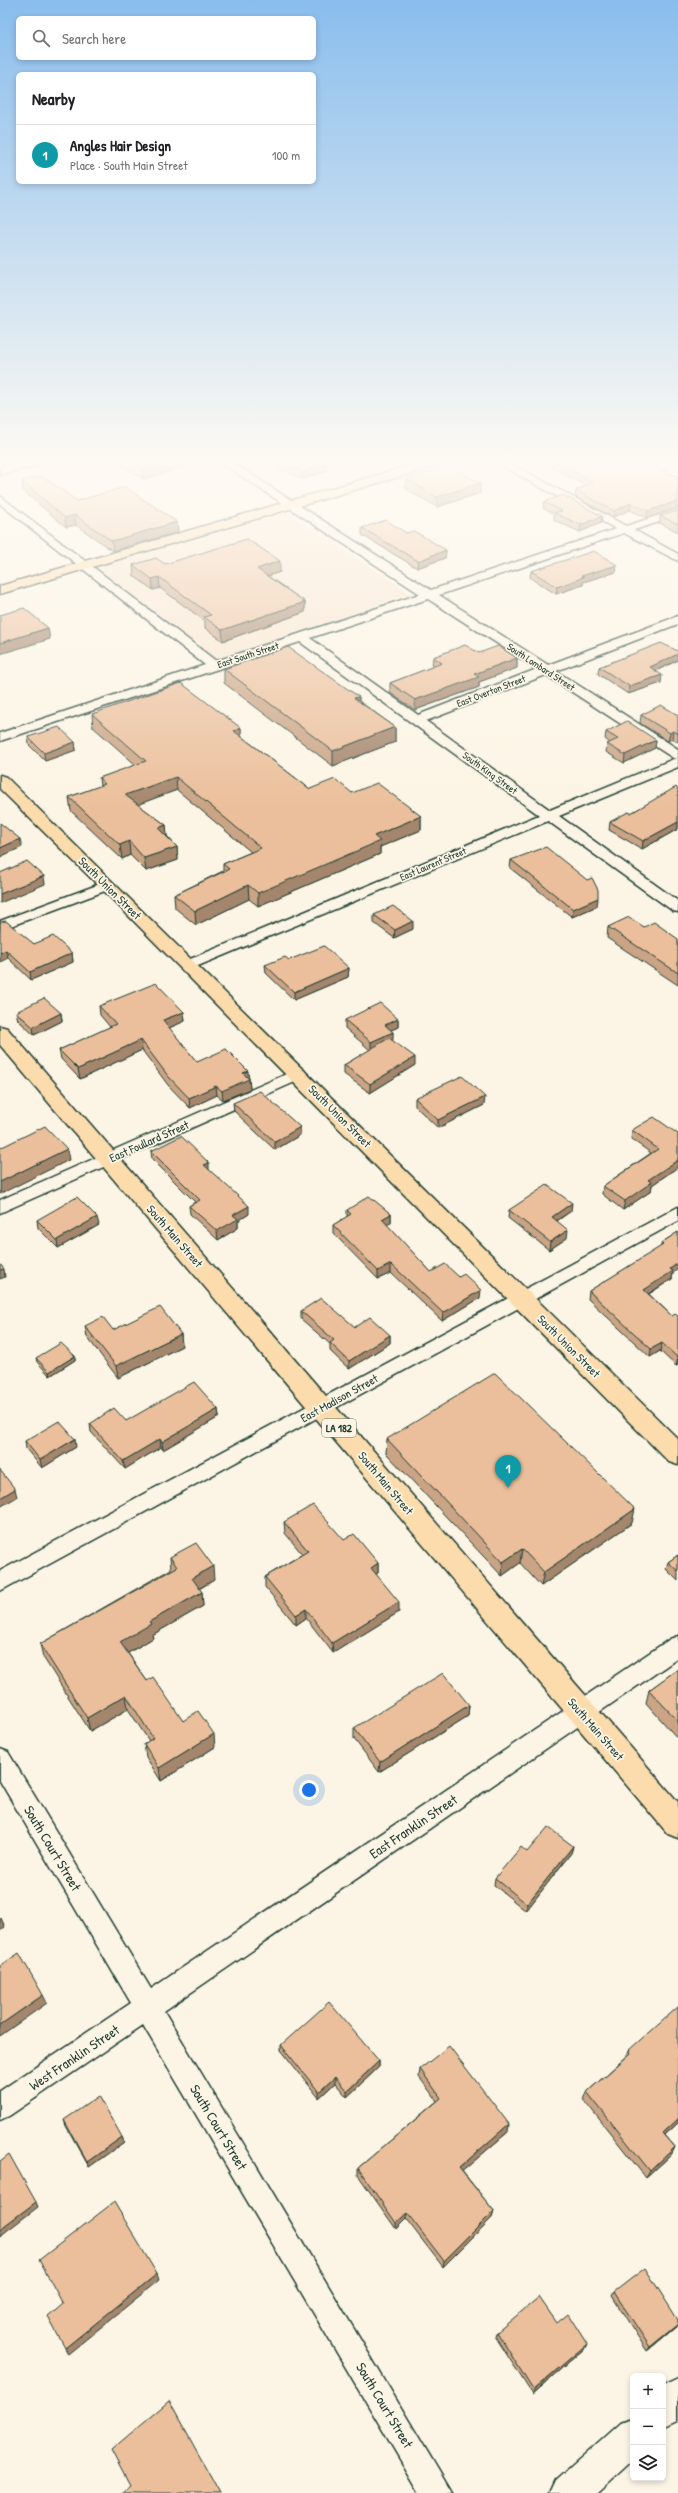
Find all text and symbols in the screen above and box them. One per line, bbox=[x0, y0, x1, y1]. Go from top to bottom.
search box bbox=[16, 16, 316, 60]
icon: search bbox=[30, 27, 52, 49]
text: Search here bbox=[62, 28, 126, 49]
text: Nearby bbox=[32, 87, 75, 110]
text: Angles Hair Design bbox=[70, 135, 171, 156]
text: 1 bbox=[43, 146, 47, 164]
text: 100 m bbox=[272, 146, 300, 164]
text: Place · South Main Street bbox=[70, 156, 188, 174]
street label: East South Street bbox=[216, 639, 281, 671]
street label: South Lombard Street bbox=[505, 640, 578, 694]
street label: East Overton Street bbox=[455, 672, 528, 710]
street label: South King Street bbox=[460, 749, 520, 798]
street label: East Laurent Street bbox=[398, 844, 469, 884]
street label: South Union Street bbox=[75, 853, 146, 924]
street label: South Union Street bbox=[305, 1081, 376, 1152]
street label: East Foullard Street bbox=[106, 1115, 192, 1166]
street label: South Main Street bbox=[143, 1201, 207, 1272]
street label: South Union Street bbox=[534, 1311, 605, 1382]
street label: East Madison Street bbox=[297, 1369, 382, 1426]
road number: LA 182 bbox=[322, 1419, 356, 1437]
street label: South Main Street bbox=[355, 1448, 418, 1519]
pin: 1 bbox=[495, 1455, 521, 1488]
street label: South Main Street bbox=[564, 1694, 628, 1765]
your location bbox=[299, 1780, 319, 1800]
street label: East Franklin Street bbox=[365, 1789, 461, 1862]
street label: South Court Street bbox=[20, 1802, 86, 1894]
street label: West Franklin Street bbox=[25, 2020, 123, 2094]
street label: South Court Street bbox=[186, 2081, 252, 2173]
street label: South Court Street bbox=[352, 2359, 418, 2451]
map controls bbox=[630, 2373, 666, 2481]
button: + bbox=[630, 2373, 666, 2409]
button: − bbox=[630, 2409, 666, 2445]
button: layers bbox=[630, 2445, 666, 2481]

